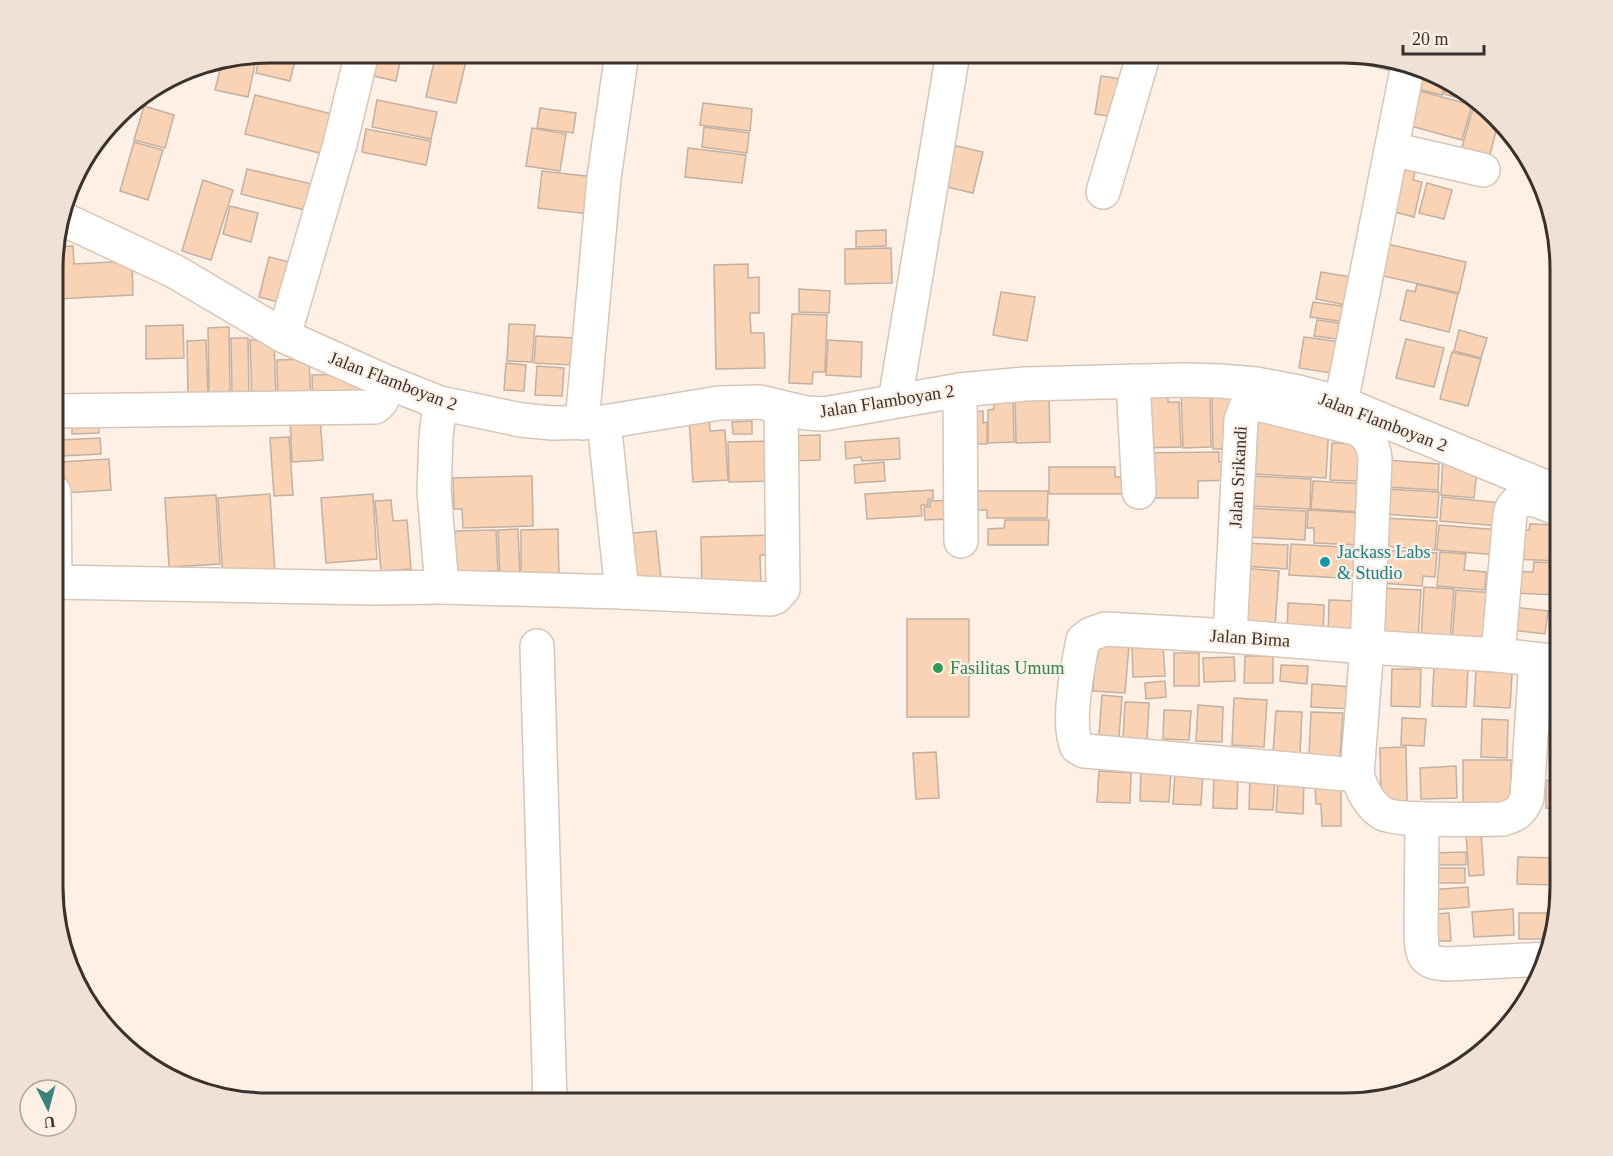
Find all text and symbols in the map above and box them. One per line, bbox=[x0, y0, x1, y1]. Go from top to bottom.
scale bar bbox=[1403, 18, 1484, 56]
text: 20 m bbox=[1412, 29, 1449, 49]
street label: Jalan Flamboyan 2 bbox=[326, 347, 460, 415]
street label: Jalan Flamboyan 2 bbox=[818, 380, 956, 422]
street label: Jalan Flamboyan 2 bbox=[1316, 388, 1450, 456]
street label: Jalan Srikandi bbox=[1225, 425, 1251, 529]
place label: Jackass Labs & Studio bbox=[1337, 542, 1430, 583]
marker: Jackass Labs & Studio bbox=[1318, 555, 1332, 569]
street label: Jalan Bima bbox=[1209, 625, 1291, 651]
place label: Fasilitas Umum bbox=[950, 658, 1065, 678]
marker: Fasilitas Umum bbox=[931, 661, 945, 675]
north arrow bbox=[18, 1078, 78, 1138]
text: U bbox=[42, 1113, 56, 1132]

